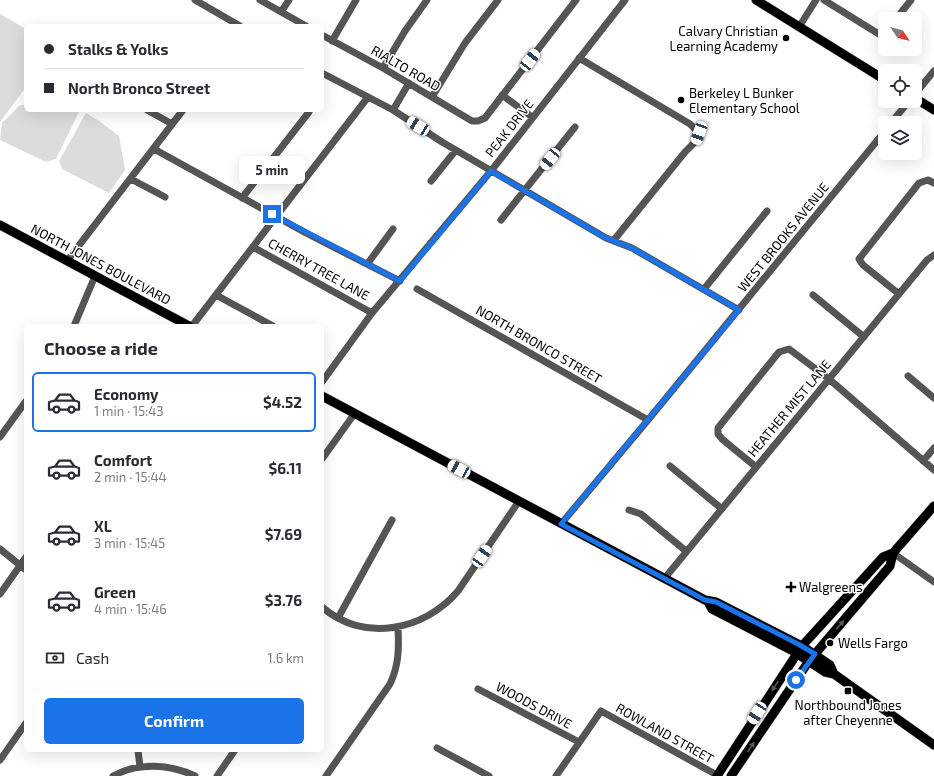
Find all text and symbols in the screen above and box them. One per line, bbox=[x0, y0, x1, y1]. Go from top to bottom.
north arrow bbox=[878, 12, 922, 56]
map controls bbox=[878, 12, 922, 160]
place label: Calvary Christian Learning Academy bbox=[670, 23, 778, 54]
marker: Calvary Christian Learning Academy bbox=[781, 33, 791, 43]
text: Stalks & Yolks bbox=[68, 40, 168, 58]
street label: RIALTO ROAD bbox=[369, 42, 443, 94]
car bbox=[518, 47, 542, 73]
button: locate bbox=[878, 64, 922, 108]
text: North Bronco Street bbox=[68, 79, 210, 97]
place label: Berkeley L Bunker Elementary School bbox=[689, 85, 800, 116]
marker: Berkeley L Bunker Elementary School bbox=[676, 95, 686, 105]
street label: PEAK DRIVE bbox=[482, 96, 536, 160]
car bbox=[405, 115, 431, 137]
button: layers bbox=[878, 116, 922, 160]
car bbox=[689, 120, 709, 146]
car bbox=[538, 146, 562, 172]
callout: 5 min bbox=[239, 156, 305, 184]
text: 5 min bbox=[256, 162, 288, 178]
street label: WEST BROOKS AVENUE bbox=[734, 179, 832, 295]
route end bbox=[263, 205, 281, 223]
street label: NORTH JONES BOULEVARD bbox=[28, 220, 174, 308]
street label: CHERRY TREE LANE bbox=[266, 235, 372, 303]
street label: NORTH BRONCO STREET bbox=[473, 301, 605, 387]
text: Choose a ride bbox=[44, 337, 158, 359]
street label: HEATHER MIST LANE bbox=[744, 356, 834, 460]
icon: car bbox=[46, 384, 82, 420]
text: Economy bbox=[94, 385, 159, 403]
text: $4.52 bbox=[263, 393, 302, 411]
text: 1 min · 15:43 bbox=[94, 403, 164, 419]
icon: car bbox=[46, 450, 82, 486]
text: Comfort bbox=[94, 451, 152, 469]
car bbox=[446, 458, 472, 480]
text: $6.11 bbox=[268, 459, 302, 477]
text: 2 min · 15:44 bbox=[94, 469, 166, 485]
icon: car bbox=[46, 516, 82, 552]
text: XL bbox=[94, 517, 112, 535]
text: $7.69 bbox=[265, 525, 302, 543]
text: 3 min · 15:45 bbox=[94, 535, 165, 551]
car bbox=[470, 543, 494, 569]
place label: Walgreens bbox=[799, 579, 863, 595]
icon: car bbox=[46, 582, 82, 618]
marker: Walgreens bbox=[786, 582, 796, 592]
text: Green bbox=[94, 583, 136, 601]
text: $3.76 bbox=[265, 591, 302, 609]
text: 4 min · 15:46 bbox=[94, 601, 167, 617]
one-way arrow bbox=[835, 620, 845, 630]
place label: Wells Fargo bbox=[838, 635, 908, 651]
marker: Wells Fargo bbox=[825, 638, 835, 648]
icon: cash bbox=[44, 647, 66, 669]
text: Cash bbox=[76, 649, 109, 667]
text: 1.6 km bbox=[268, 650, 304, 666]
route start bbox=[787, 671, 805, 689]
street label: WOODS DRIVE bbox=[493, 678, 575, 732]
one-way arrow bbox=[771, 681, 779, 691]
marker: Northbound Jones after Cheyenne bbox=[843, 686, 853, 696]
place label: Northbound Jones after Cheyenne bbox=[794, 697, 902, 728]
button: Confirm bbox=[44, 698, 304, 744]
street label: ROWLAND STREET bbox=[613, 699, 717, 767]
car bbox=[745, 700, 769, 726]
one-way arrow bbox=[747, 742, 755, 752]

